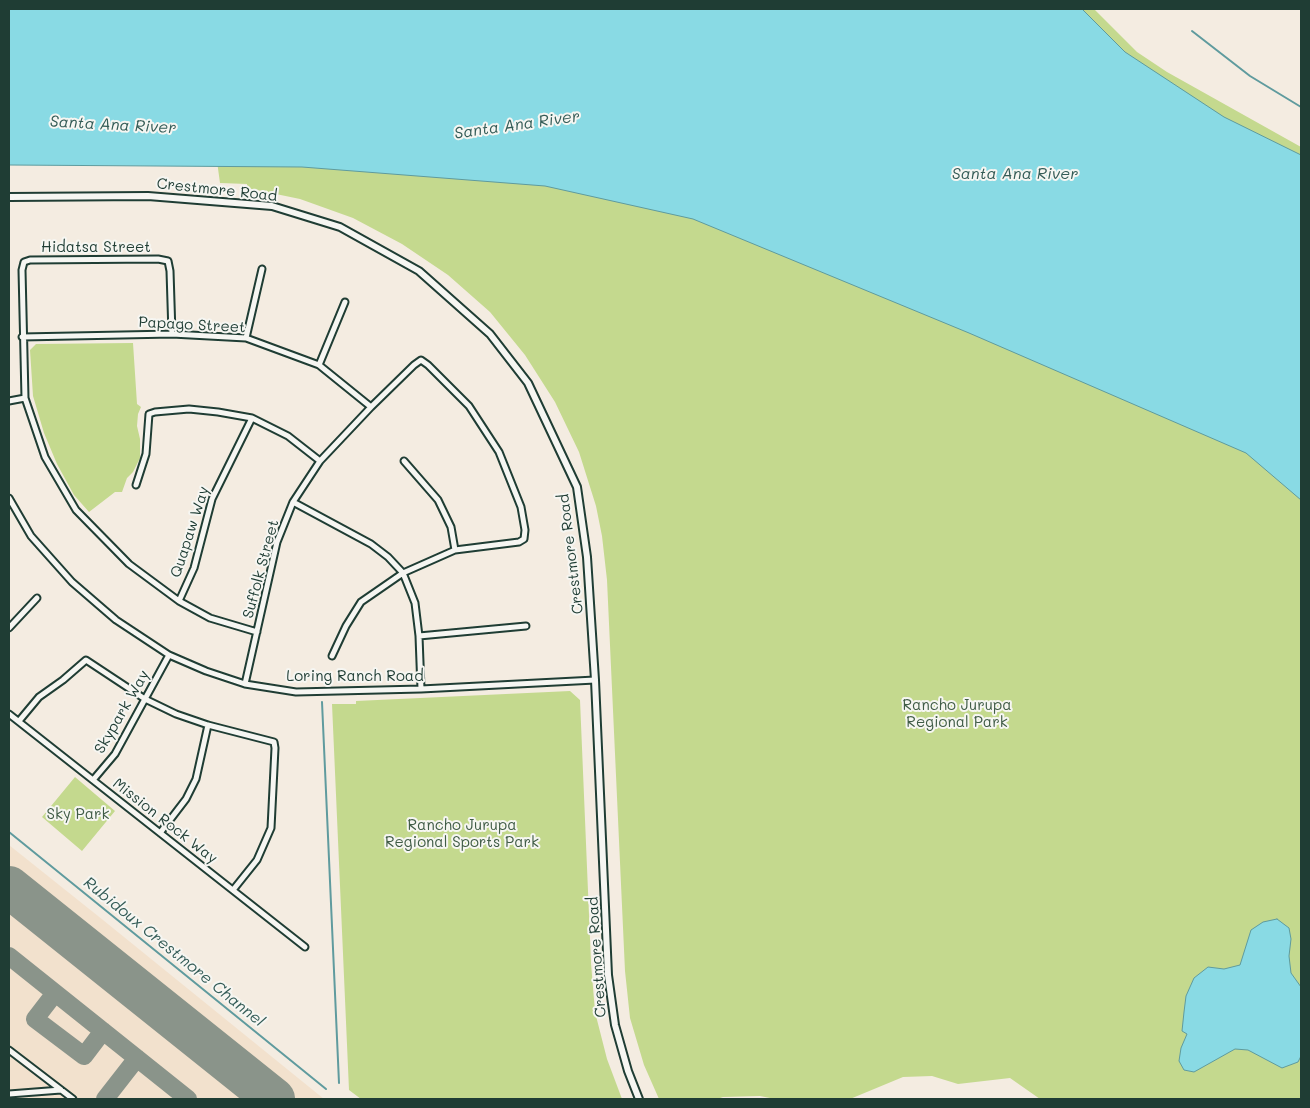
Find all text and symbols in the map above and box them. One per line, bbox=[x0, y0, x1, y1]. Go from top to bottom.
water label: Santa Ana River bbox=[453, 107, 581, 143]
water label: Santa Ana River bbox=[49, 112, 177, 138]
water label: Santa Ana River bbox=[952, 164, 1078, 184]
street label: Crestmore Road bbox=[156, 175, 278, 205]
street label: Hidatsa Street bbox=[41, 238, 151, 256]
street label: Papago Street bbox=[138, 313, 246, 337]
street label: Quapaw Way bbox=[167, 484, 213, 580]
street label: Crestmore Road bbox=[555, 493, 587, 615]
street label: Suffolk Street bbox=[239, 518, 283, 620]
street label: Skypark Way bbox=[91, 667, 153, 757]
street label: Loring Ranch Road bbox=[286, 667, 424, 685]
park label: Rancho Jurupa Regional Park bbox=[902, 696, 1012, 731]
street label: Mission Rock Way bbox=[109, 774, 221, 868]
park label: Sky Park bbox=[46, 805, 110, 823]
park label: Rancho Jurupa Regional Sports Park bbox=[385, 816, 539, 851]
water label: Rubidoux Crestmore Channel bbox=[80, 873, 268, 1031]
street label: Crestmore Road bbox=[584, 896, 610, 1018]

